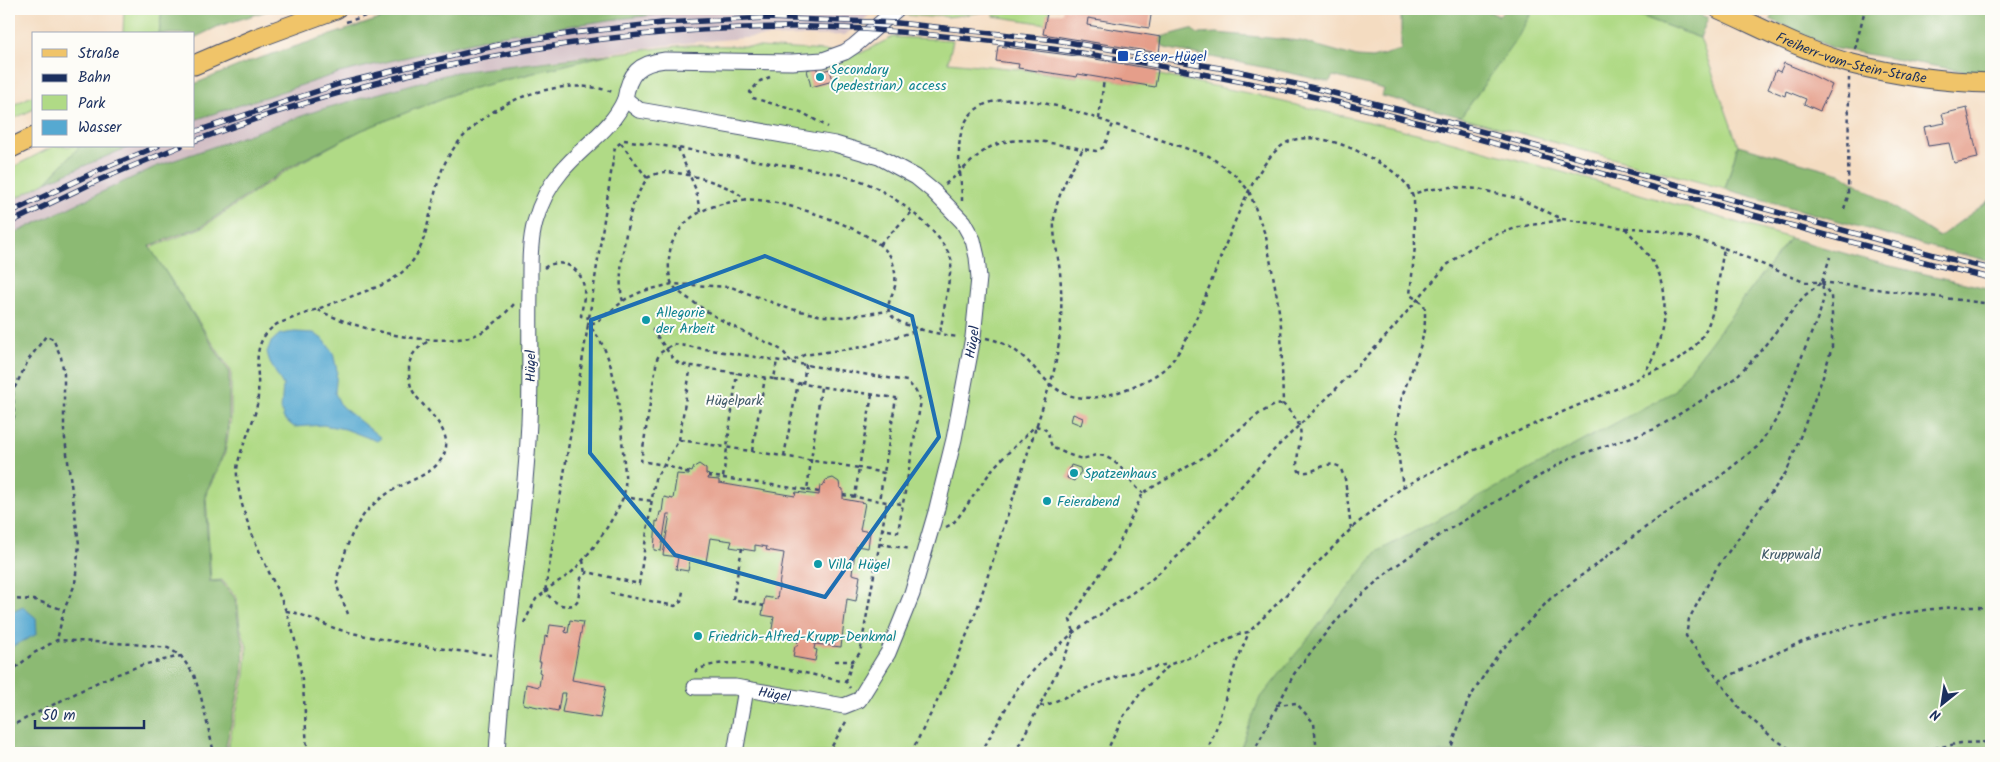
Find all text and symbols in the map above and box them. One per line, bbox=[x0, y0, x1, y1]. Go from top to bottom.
street label: Freiherr-vom-Stein-Straße bbox=[1772, 27, 1929, 90]
legend bbox=[32, 32, 195, 148]
text: Straße bbox=[78, 42, 120, 66]
place label: Essen-Hügel bbox=[1134, 46, 1207, 68]
marker: Essen-Hügel bbox=[1116, 49, 1130, 63]
place label: Secondary (pedestrian) access bbox=[830, 59, 946, 97]
text: Bahn bbox=[78, 66, 111, 90]
marker: Secondary (pedestrian) access bbox=[814, 71, 826, 83]
text: Park bbox=[78, 92, 106, 116]
text: Wasser bbox=[78, 116, 122, 140]
place label: Allegorie der Arbeit bbox=[656, 302, 716, 340]
marker: Allegorie der Arbeit bbox=[640, 314, 652, 326]
street label: Hügel bbox=[959, 324, 986, 360]
street label: Hügel bbox=[520, 349, 542, 382]
park label: Hügelpark bbox=[706, 390, 763, 412]
place label: Spatzenhaus bbox=[1084, 463, 1157, 485]
marker: Spatzenhaus bbox=[1068, 467, 1080, 479]
place label: Feierabend bbox=[1057, 491, 1121, 513]
marker: Feierabend bbox=[1041, 495, 1053, 507]
park label: Kruppwald bbox=[1761, 544, 1822, 566]
place label: Villa Hügel bbox=[828, 554, 891, 576]
marker: Villa Hügel bbox=[812, 558, 824, 570]
place label: Friedrich-Alfred-Krupp-Denkmal bbox=[708, 626, 897, 648]
marker: Friedrich-Alfred-Krupp-Denkmal bbox=[692, 630, 704, 642]
north arrow bbox=[1918, 680, 1968, 730]
street label: Hügel bbox=[756, 681, 793, 709]
scale bar bbox=[35, 697, 144, 729]
text: N bbox=[1927, 703, 1945, 726]
text: 50 m bbox=[42, 704, 76, 728]

